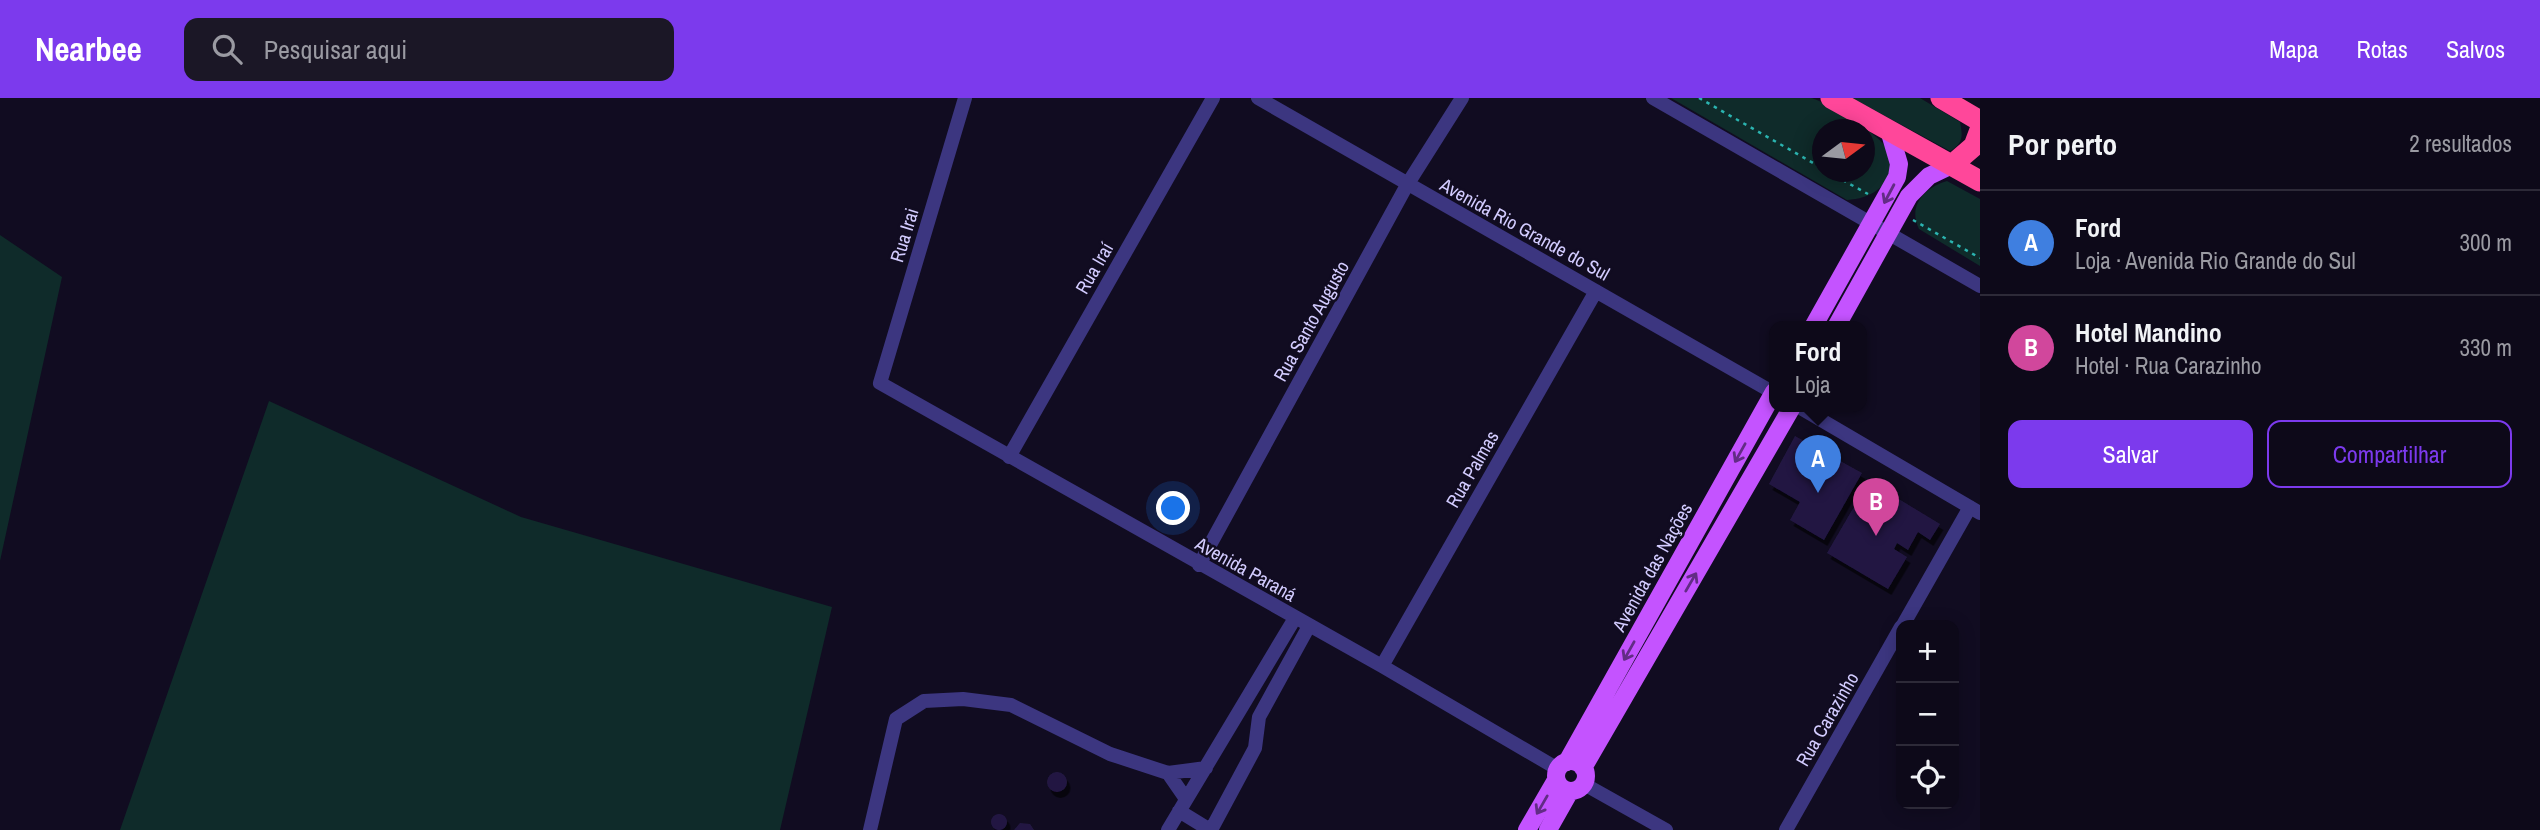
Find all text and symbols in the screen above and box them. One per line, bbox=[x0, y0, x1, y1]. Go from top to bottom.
search box bbox=[184, 18, 674, 81]
text: Nearbee bbox=[35, 27, 142, 71]
icon: search bbox=[208, 30, 246, 68]
text: Pesquisar aqui bbox=[264, 32, 407, 67]
text: Mapa bbox=[2269, 33, 2319, 65]
text: Rotas bbox=[2357, 33, 2408, 65]
text: Salvos bbox=[2446, 33, 2505, 65]
north arrow bbox=[1812, 119, 1875, 182]
text: Por perto bbox=[2008, 124, 2117, 164]
text: 2 resultados bbox=[2409, 128, 2512, 159]
street label: Avenida Rio Grande do Sul bbox=[1435, 171, 1615, 286]
one-way arrow bbox=[1882, 183, 1895, 204]
street label: Rua Irai bbox=[883, 205, 925, 265]
text: Ford bbox=[2075, 210, 2121, 245]
text: A bbox=[2024, 227, 2038, 258]
text: 300 m bbox=[2460, 227, 2512, 258]
street label: Rua Iraí bbox=[1069, 237, 1119, 299]
text: Loja · Avenida Rio Grande do Sul bbox=[2075, 245, 2356, 276]
street label: Rua Santo Augusto bbox=[1267, 256, 1355, 386]
text: Hotel Mandino bbox=[2075, 315, 2222, 350]
popup bbox=[1769, 321, 1867, 412]
text: B bbox=[2024, 332, 2038, 363]
text: 330 m bbox=[2460, 332, 2512, 363]
text: Ford bbox=[1795, 334, 1841, 369]
text: Hotel · Rua Carazinho bbox=[2075, 350, 2262, 381]
text: Loja bbox=[1795, 369, 1830, 400]
button: Salvar bbox=[2008, 420, 2253, 488]
button: Compartilhar bbox=[2267, 420, 2512, 488]
street label: Rua Palmas bbox=[1440, 426, 1505, 512]
pin: A bbox=[1795, 435, 1841, 493]
one-way arrow bbox=[1733, 442, 1747, 462]
pin: B bbox=[1853, 478, 1899, 536]
your location bbox=[1156, 491, 1190, 525]
street label: Avenida das Nações bbox=[1605, 498, 1698, 637]
street label: Avenida Paraná bbox=[1190, 530, 1301, 608]
one-way arrow bbox=[1684, 572, 1698, 592]
map controls bbox=[1896, 620, 1959, 809]
button: + bbox=[1896, 620, 1959, 683]
one-way arrow bbox=[1622, 640, 1635, 661]
street label: Rua Carazinho bbox=[1790, 667, 1864, 771]
button: − bbox=[1896, 683, 1959, 746]
button: locate bbox=[1896, 746, 1959, 809]
one-way arrow bbox=[1535, 794, 1548, 815]

